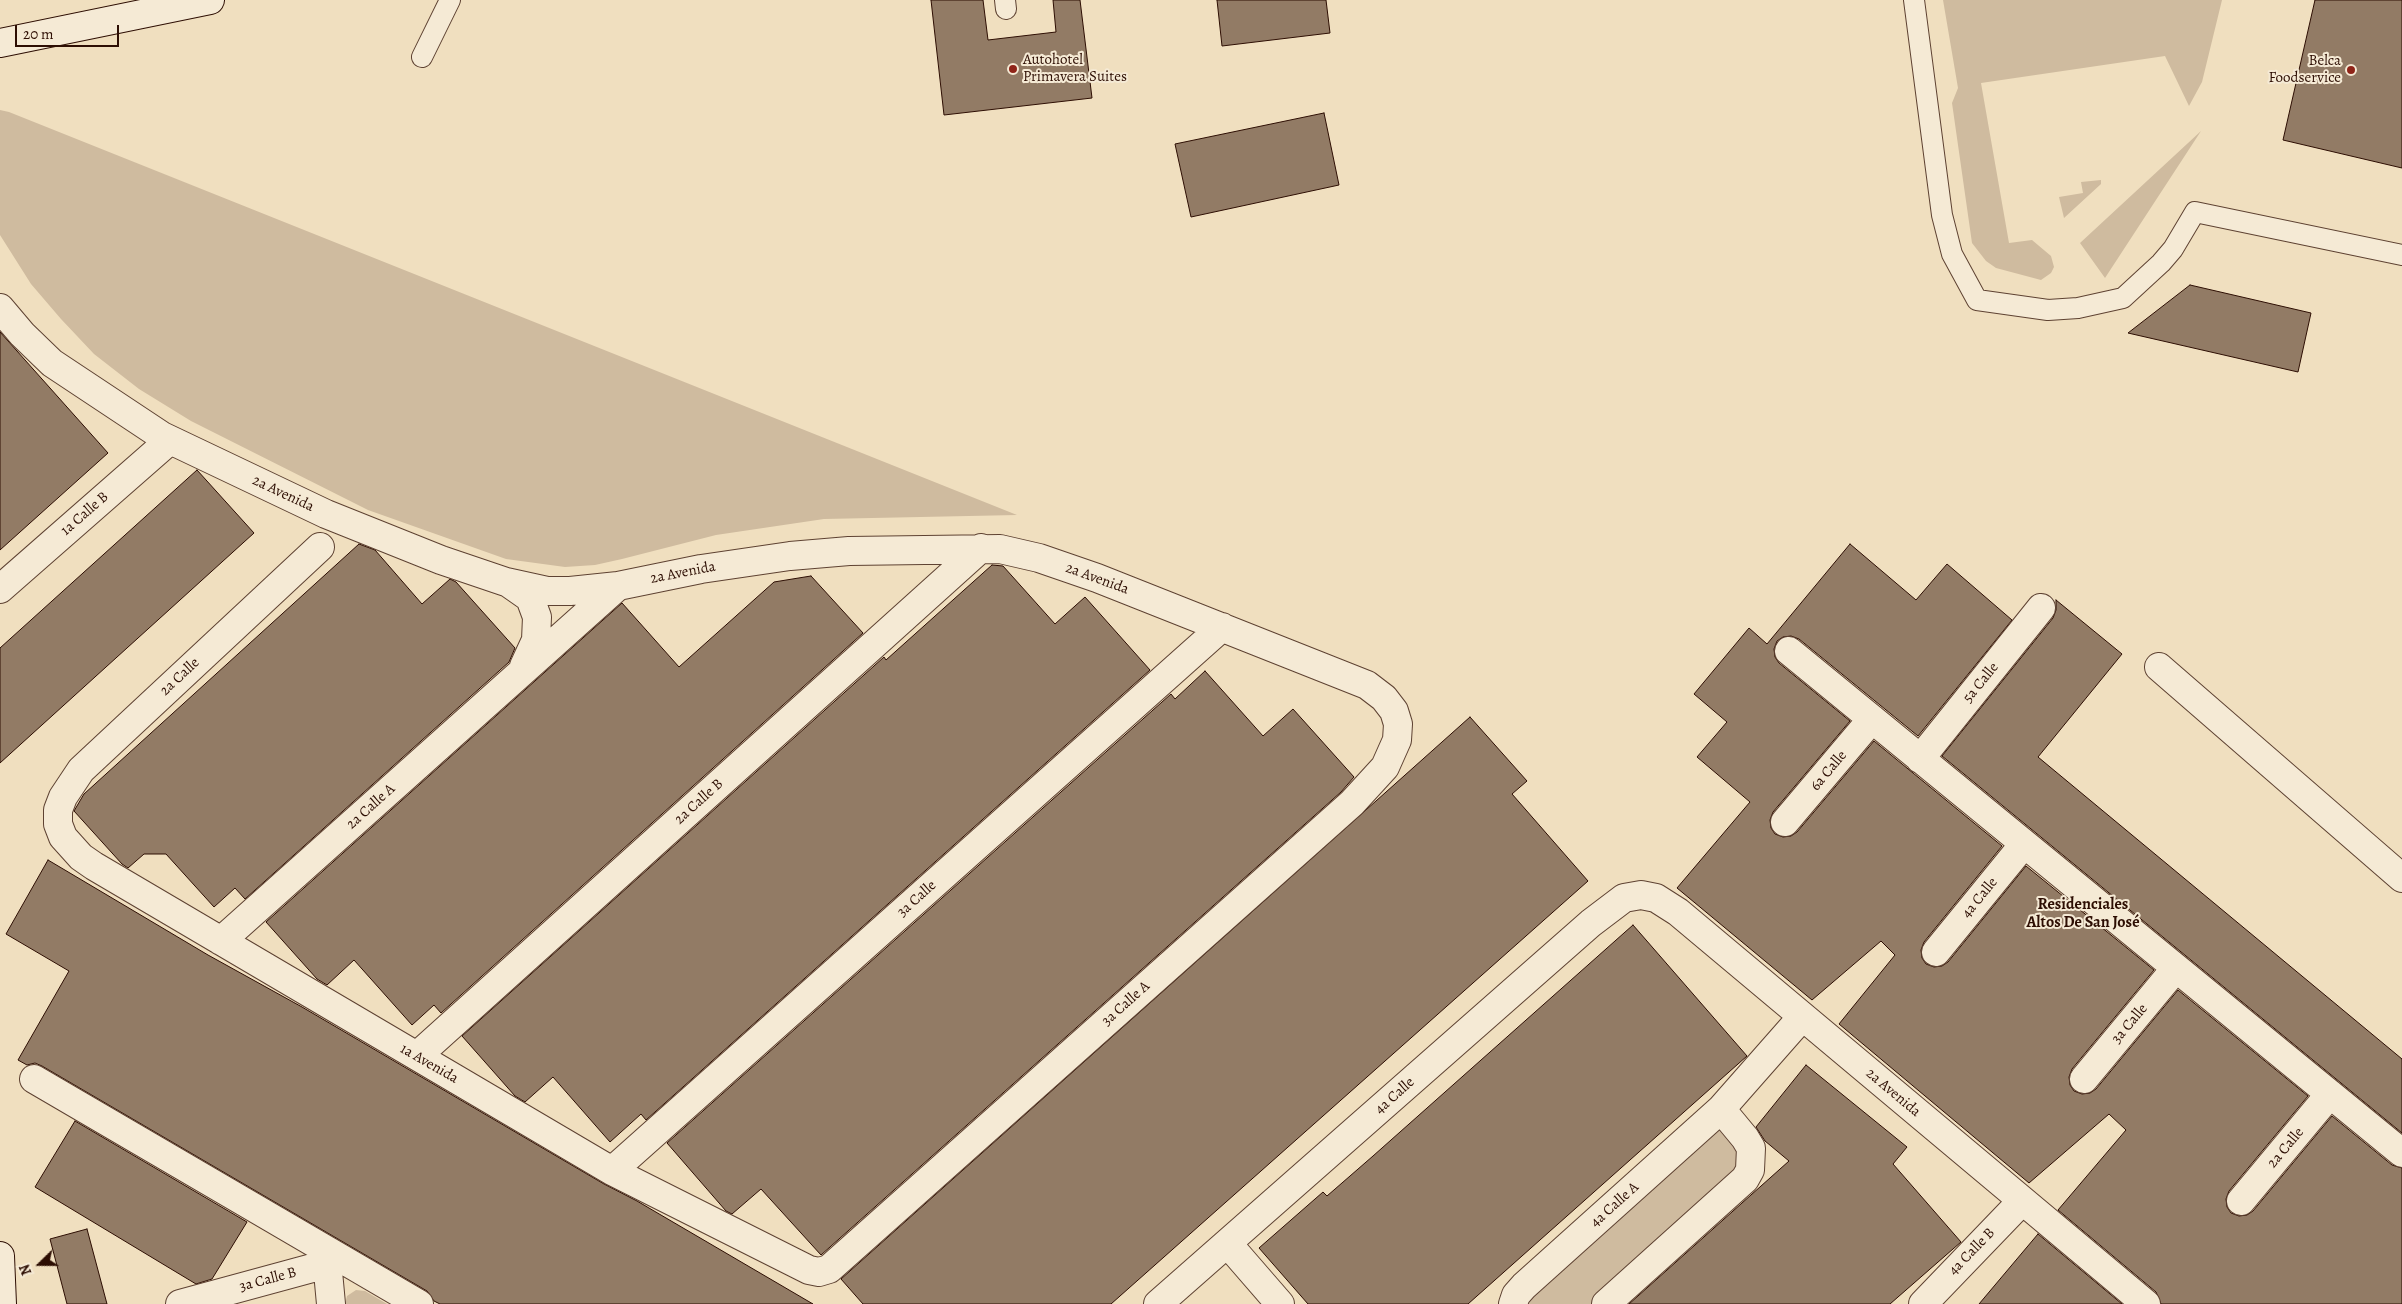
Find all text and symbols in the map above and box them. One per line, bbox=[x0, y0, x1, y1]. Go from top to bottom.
scale bar bbox=[18, 15, 121, 47]
text: 20 m bbox=[23, 24, 54, 44]
place label: Autohotel Primavera Suites bbox=[1023, 51, 1127, 86]
place label: Belca Foodservice bbox=[2269, 52, 2341, 87]
marker: Autohotel Primavera Suites bbox=[1007, 63, 1019, 75]
marker: Belca Foodservice bbox=[2345, 64, 2357, 76]
street label: 2a Avenida bbox=[249, 472, 317, 516]
street label: 1a Calle B bbox=[57, 488, 113, 540]
street label: 2a Avenida bbox=[649, 558, 717, 588]
street label: 2a Avenida bbox=[1063, 559, 1131, 599]
street label: 2a Calle bbox=[156, 654, 204, 700]
street label: 5a Calle bbox=[1959, 659, 2003, 707]
street label: 6a Calle bbox=[1807, 747, 1851, 795]
street label: 2a Calle B bbox=[671, 775, 727, 829]
street label: 2a Calle A bbox=[343, 780, 399, 834]
street label: 4a Calle bbox=[1958, 874, 2002, 922]
street label: 3a Calle bbox=[894, 877, 940, 921]
district label: Residenciales Altos De San José bbox=[2026, 895, 2140, 933]
street label: 3a Calle A bbox=[1098, 978, 1154, 1030]
street label: 3a Calle bbox=[2108, 1000, 2152, 1048]
street label: 1a Avenida bbox=[397, 1040, 461, 1088]
street label: 2a Avenida bbox=[1862, 1065, 1924, 1121]
street label: 4a Calle bbox=[1371, 1074, 1419, 1118]
street label: 2a Calle bbox=[2264, 1124, 2308, 1172]
street label: 4a Calle A bbox=[1587, 1179, 1643, 1231]
street label: 4a Calle B bbox=[1945, 1224, 1999, 1280]
north arrow bbox=[15, 1239, 65, 1289]
text: N bbox=[15, 1262, 36, 1278]
street label: 3a Calle B bbox=[237, 1264, 299, 1296]

